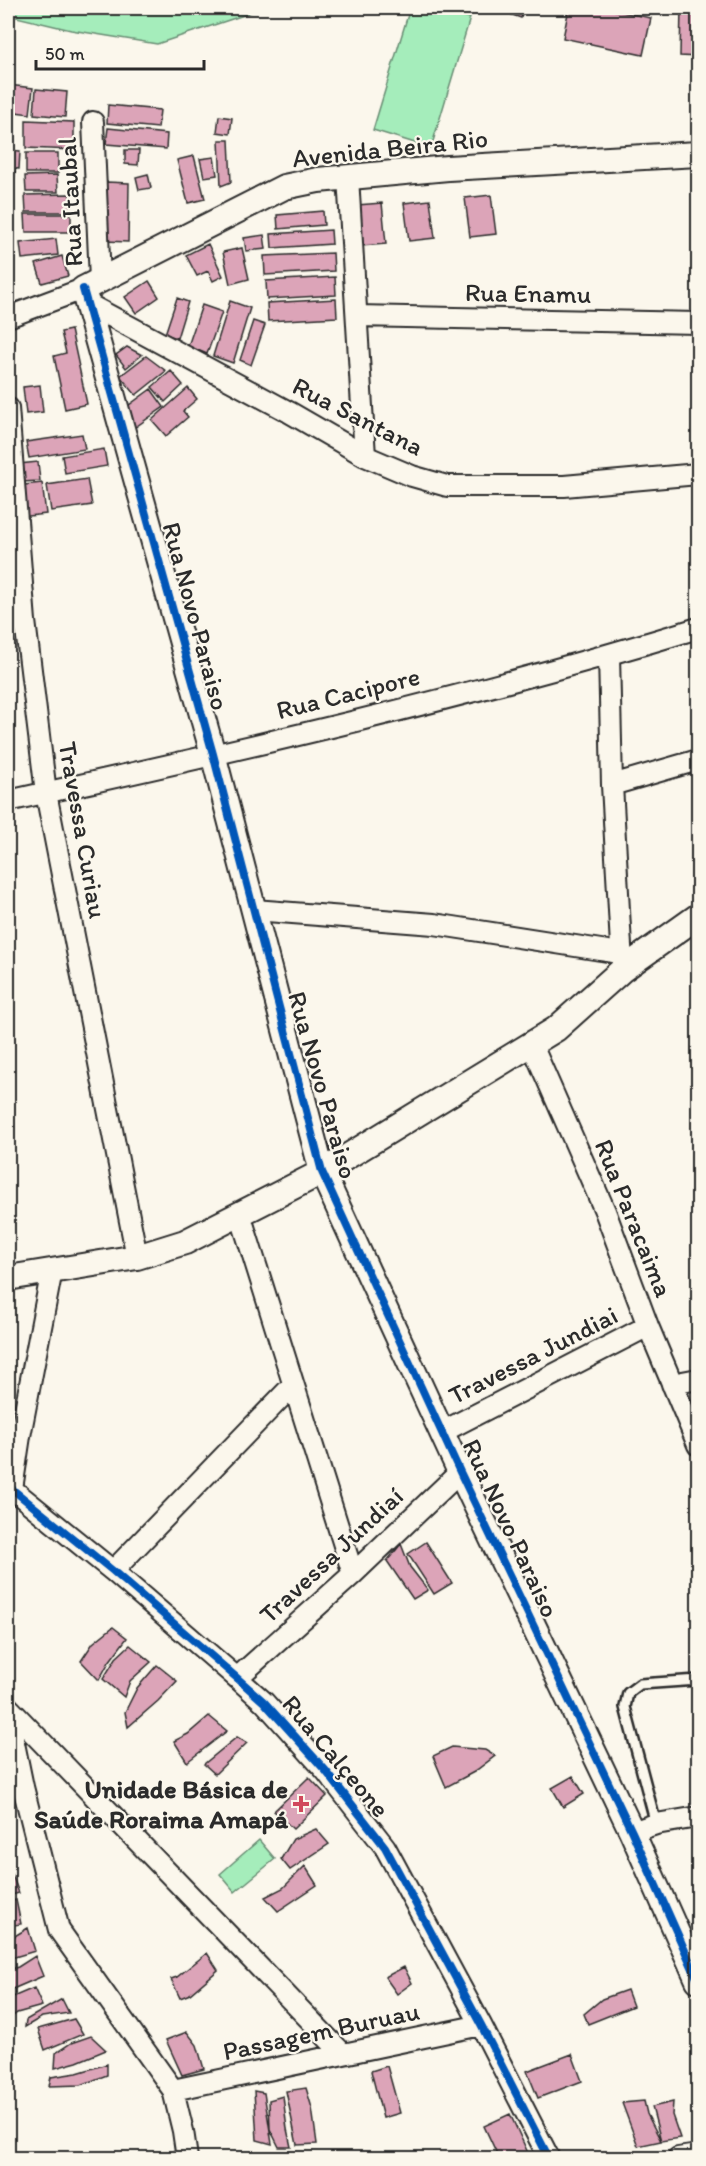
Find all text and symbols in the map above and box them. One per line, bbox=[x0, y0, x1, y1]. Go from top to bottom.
scale bar bbox=[36, 33, 204, 71]
text: 50 m bbox=[45, 43, 85, 65]
street label: Avenida Beira Rio bbox=[291, 122, 489, 174]
street label: Rua Itaubal bbox=[51, 136, 89, 268]
street label: Rua Enamu bbox=[465, 276, 591, 310]
street label: Rua Santana bbox=[287, 369, 429, 463]
street label: Rua Novo Paraiso bbox=[156, 518, 236, 714]
street label: Rua Cacipore bbox=[273, 660, 423, 726]
street label: Travessa Curiau bbox=[52, 739, 114, 921]
street label: Rua Novo Paraiso bbox=[281, 988, 365, 1182]
street label: Rua Paracaima bbox=[588, 1134, 680, 1302]
street label: Travessa Jundiai bbox=[443, 1299, 623, 1411]
street label: Rua Novo Paraiso bbox=[456, 1434, 566, 1622]
street label: Travessa Jundiaí bbox=[252, 1480, 410, 1630]
street label: Rua Calçeone bbox=[275, 1688, 397, 1824]
place label: Unidade Básica de Saúde Roraima Amapá bbox=[34, 1773, 288, 1835]
marker: Unidade Básica de Saúde Roraima Amapá bbox=[292, 1795, 310, 1813]
street label: Passagem Buruau bbox=[220, 1995, 422, 2067]

